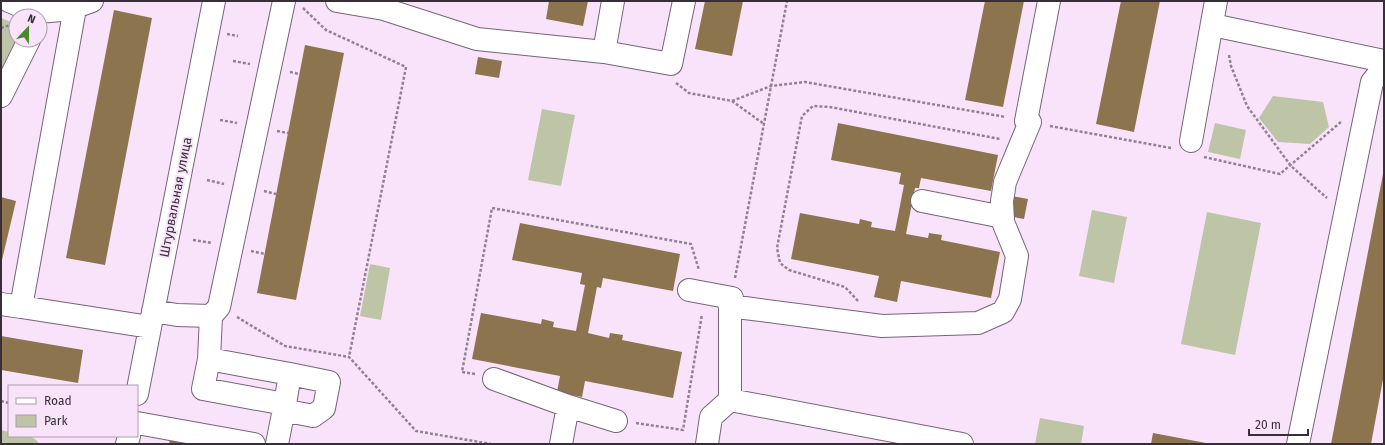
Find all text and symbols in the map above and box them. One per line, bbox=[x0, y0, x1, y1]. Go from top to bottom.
north arrow bbox=[8, 8, 48, 48]
text: N bbox=[26, 12, 37, 27]
street label: Штурвальная улица bbox=[156, 136, 195, 258]
legend bbox=[8, 385, 138, 437]
text: Road bbox=[44, 394, 72, 408]
scale bar bbox=[1249, 411, 1308, 437]
text: Park bbox=[44, 414, 68, 428]
text: 20 m bbox=[1255, 418, 1281, 432]

